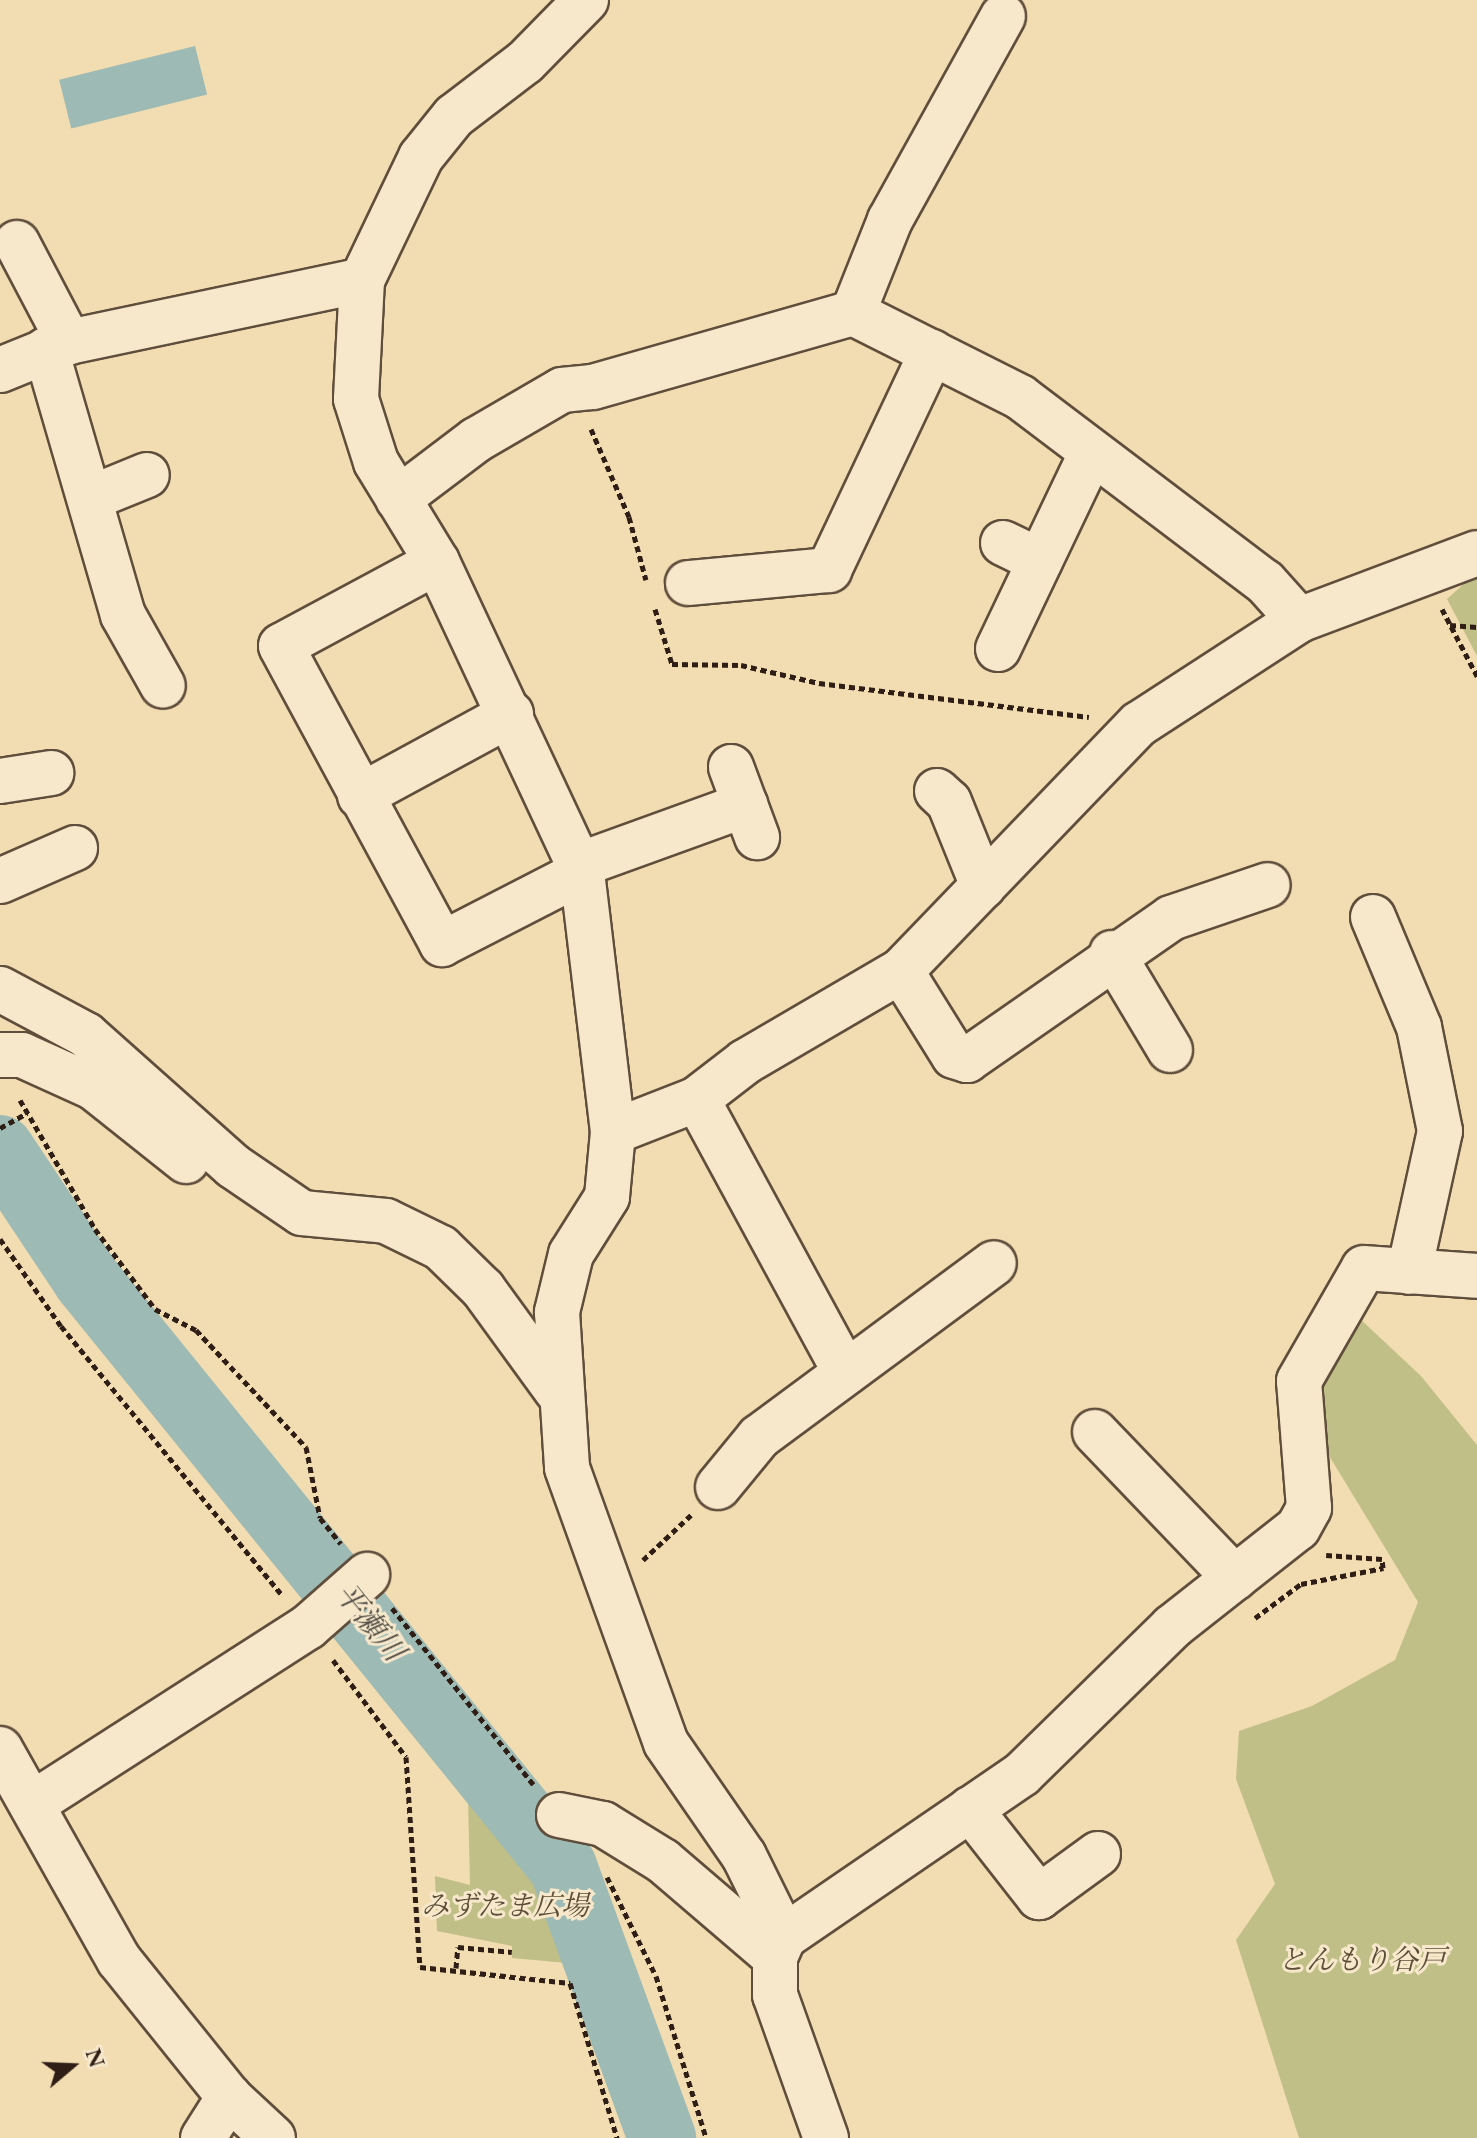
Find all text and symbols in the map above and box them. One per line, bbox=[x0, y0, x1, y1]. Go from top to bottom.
water label: 平瀬川 bbox=[328, 1576, 412, 1668]
park label: みずたま広場 bbox=[421, 1888, 589, 1922]
park label: とんもり谷戸 bbox=[1278, 1942, 1446, 1976]
north arrow bbox=[32, 2026, 112, 2106]
text: N bbox=[79, 2045, 112, 2071]

